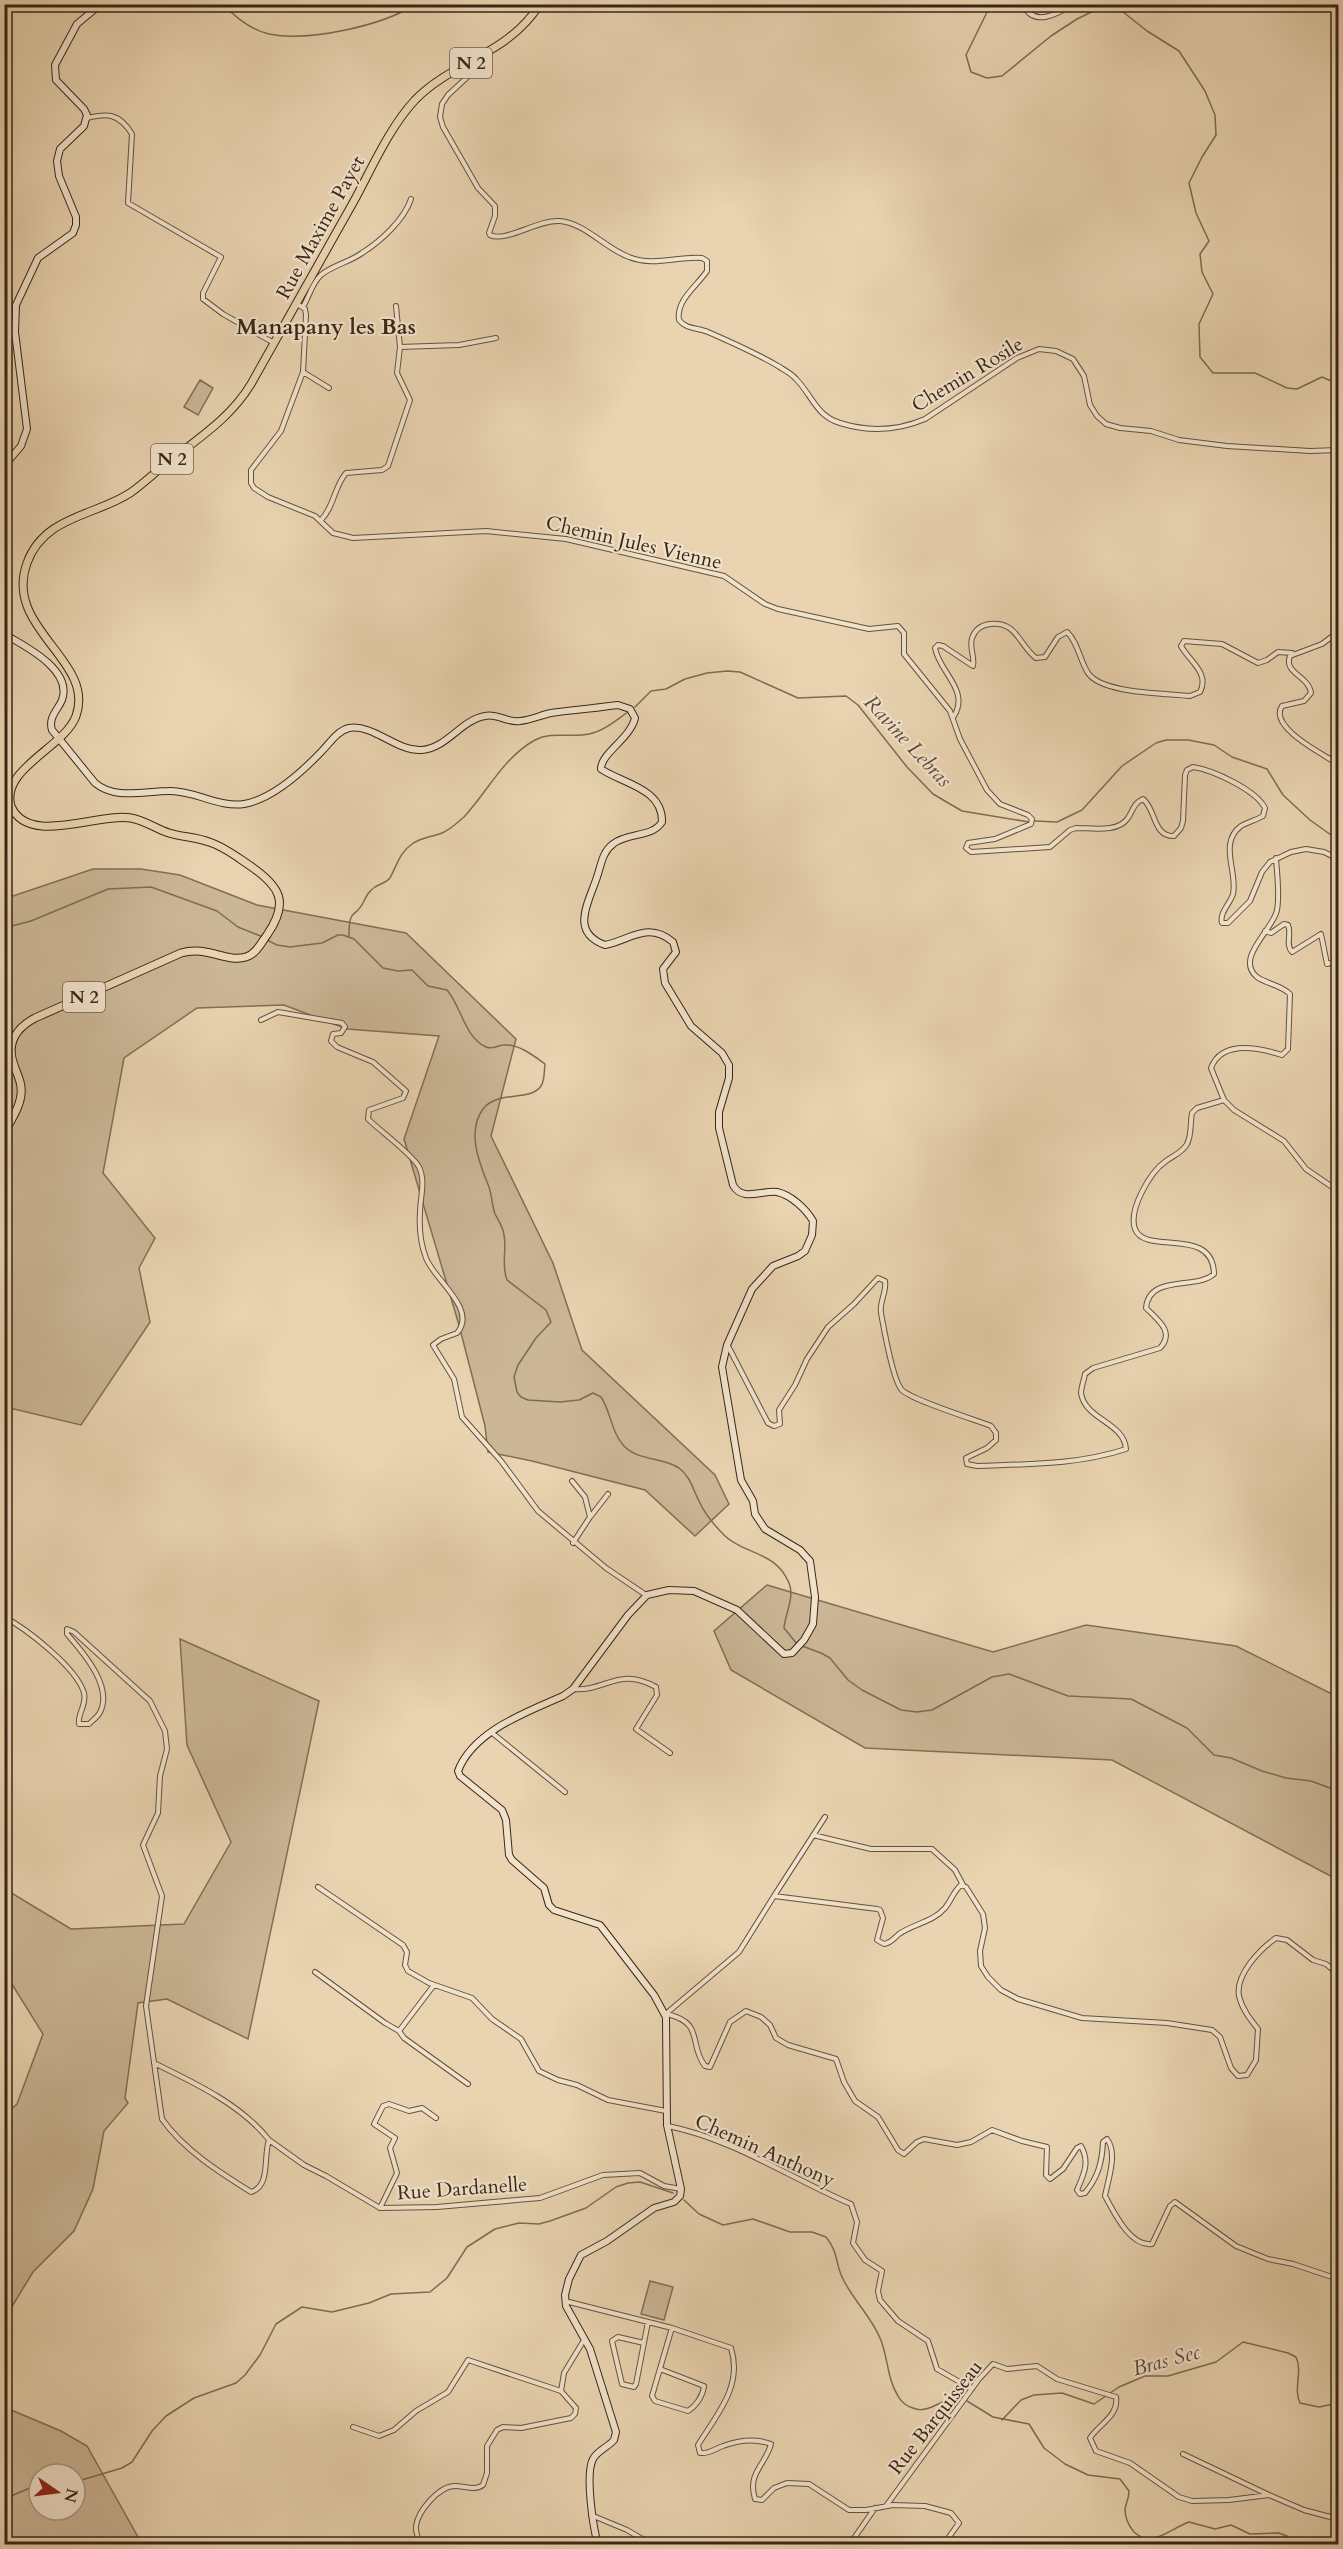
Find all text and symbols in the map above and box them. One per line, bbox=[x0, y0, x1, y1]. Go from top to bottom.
road number: N 2 bbox=[450, 48, 492, 78]
street label: Rue Maxime Payet bbox=[270, 150, 371, 304]
district label: Manapany les Bas bbox=[236, 312, 416, 342]
street label: Chemin Rosile bbox=[906, 330, 1028, 418]
road number: N 2 bbox=[151, 444, 193, 474]
street label: Chemin Jules Vienne bbox=[543, 509, 725, 576]
water label: Ravine Lebras bbox=[857, 689, 958, 794]
road number: N 2 bbox=[63, 982, 105, 1012]
street label: Chemin Anthony bbox=[691, 2108, 839, 2194]
street label: Rue Dardanelle bbox=[396, 2170, 528, 2207]
water label: Bras Sec bbox=[1129, 2338, 1203, 2383]
street label: Rue Barquisseau bbox=[882, 2355, 989, 2480]
north arrow bbox=[27, 2462, 87, 2522]
text: N bbox=[58, 2486, 83, 2505]

